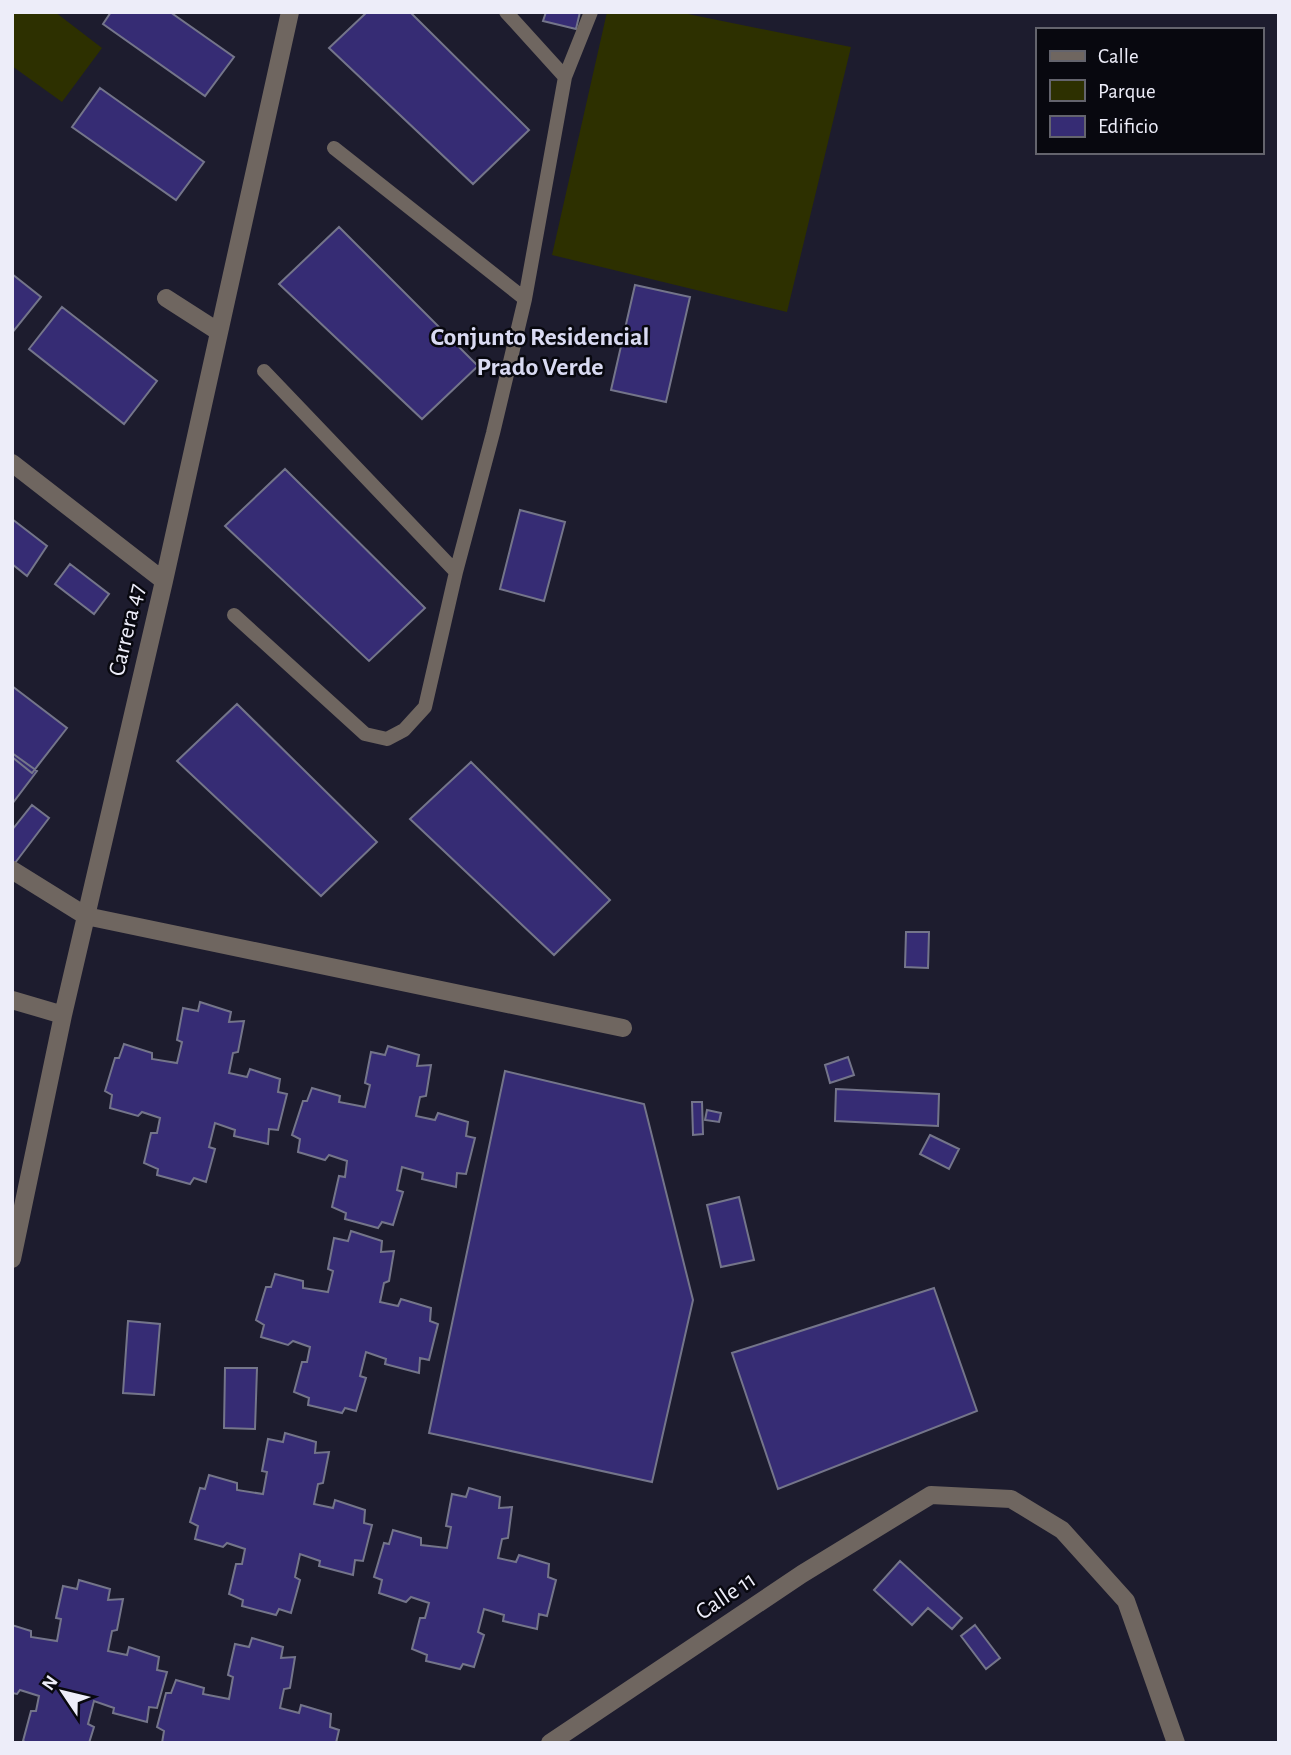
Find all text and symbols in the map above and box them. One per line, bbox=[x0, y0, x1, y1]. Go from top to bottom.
legend bbox=[1036, 28, 1263, 154]
text: Calle bbox=[1098, 46, 1139, 67]
text: Parque bbox=[1098, 81, 1156, 102]
text: Edificio bbox=[1098, 116, 1159, 137]
district label: Conjunto Residencial Prado Verde bbox=[431, 324, 649, 380]
street label: Carrera 47 bbox=[105, 582, 149, 678]
street label: Calle 11 bbox=[692, 1567, 760, 1625]
north arrow bbox=[28, 1657, 98, 1727]
text: N bbox=[39, 1672, 62, 1694]

